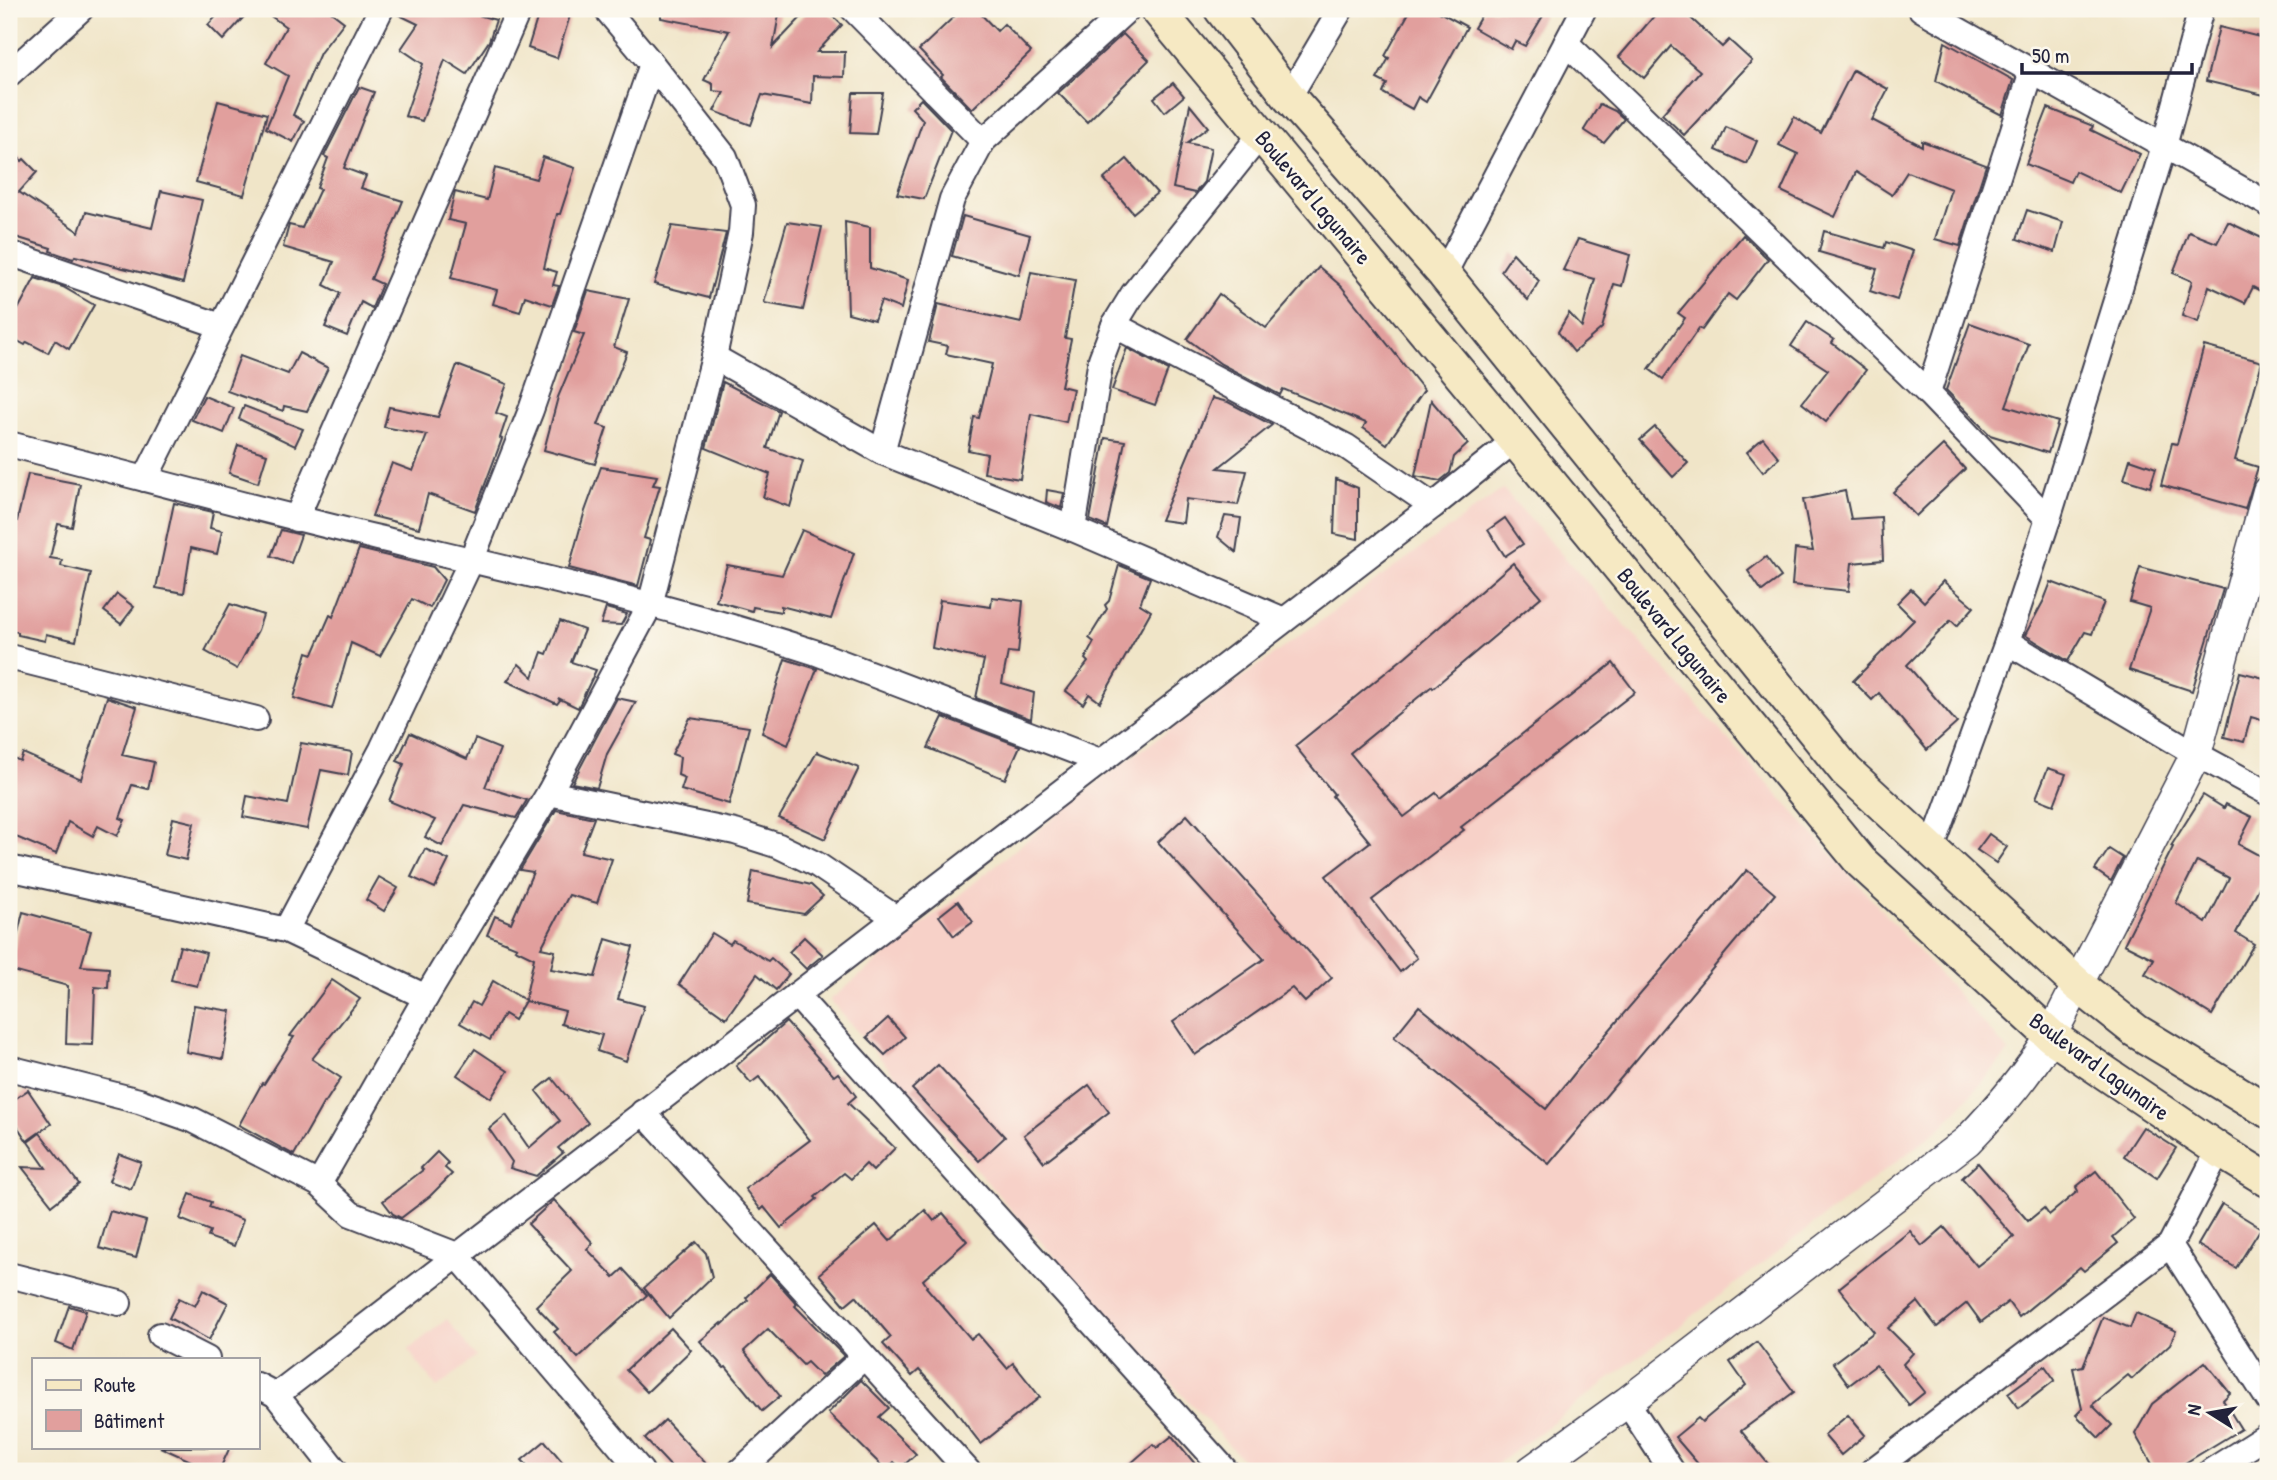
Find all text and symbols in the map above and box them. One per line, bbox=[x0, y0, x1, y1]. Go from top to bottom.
scale bar bbox=[2022, 32, 2191, 76]
text: 50 m bbox=[2032, 41, 2069, 70]
street label: Boulevard Lagunaire bbox=[1249, 123, 1379, 271]
street label: Boulevard Lagunaire bbox=[1611, 561, 1739, 709]
street label: Boulevard Lagunaire bbox=[2024, 1005, 2176, 1127]
legend bbox=[32, 1358, 259, 1448]
text: Route bbox=[94, 1370, 136, 1399]
north arrow bbox=[2176, 1378, 2246, 1448]
text: N bbox=[2180, 1402, 2207, 1417]
text: Bâtiment bbox=[94, 1406, 165, 1435]

